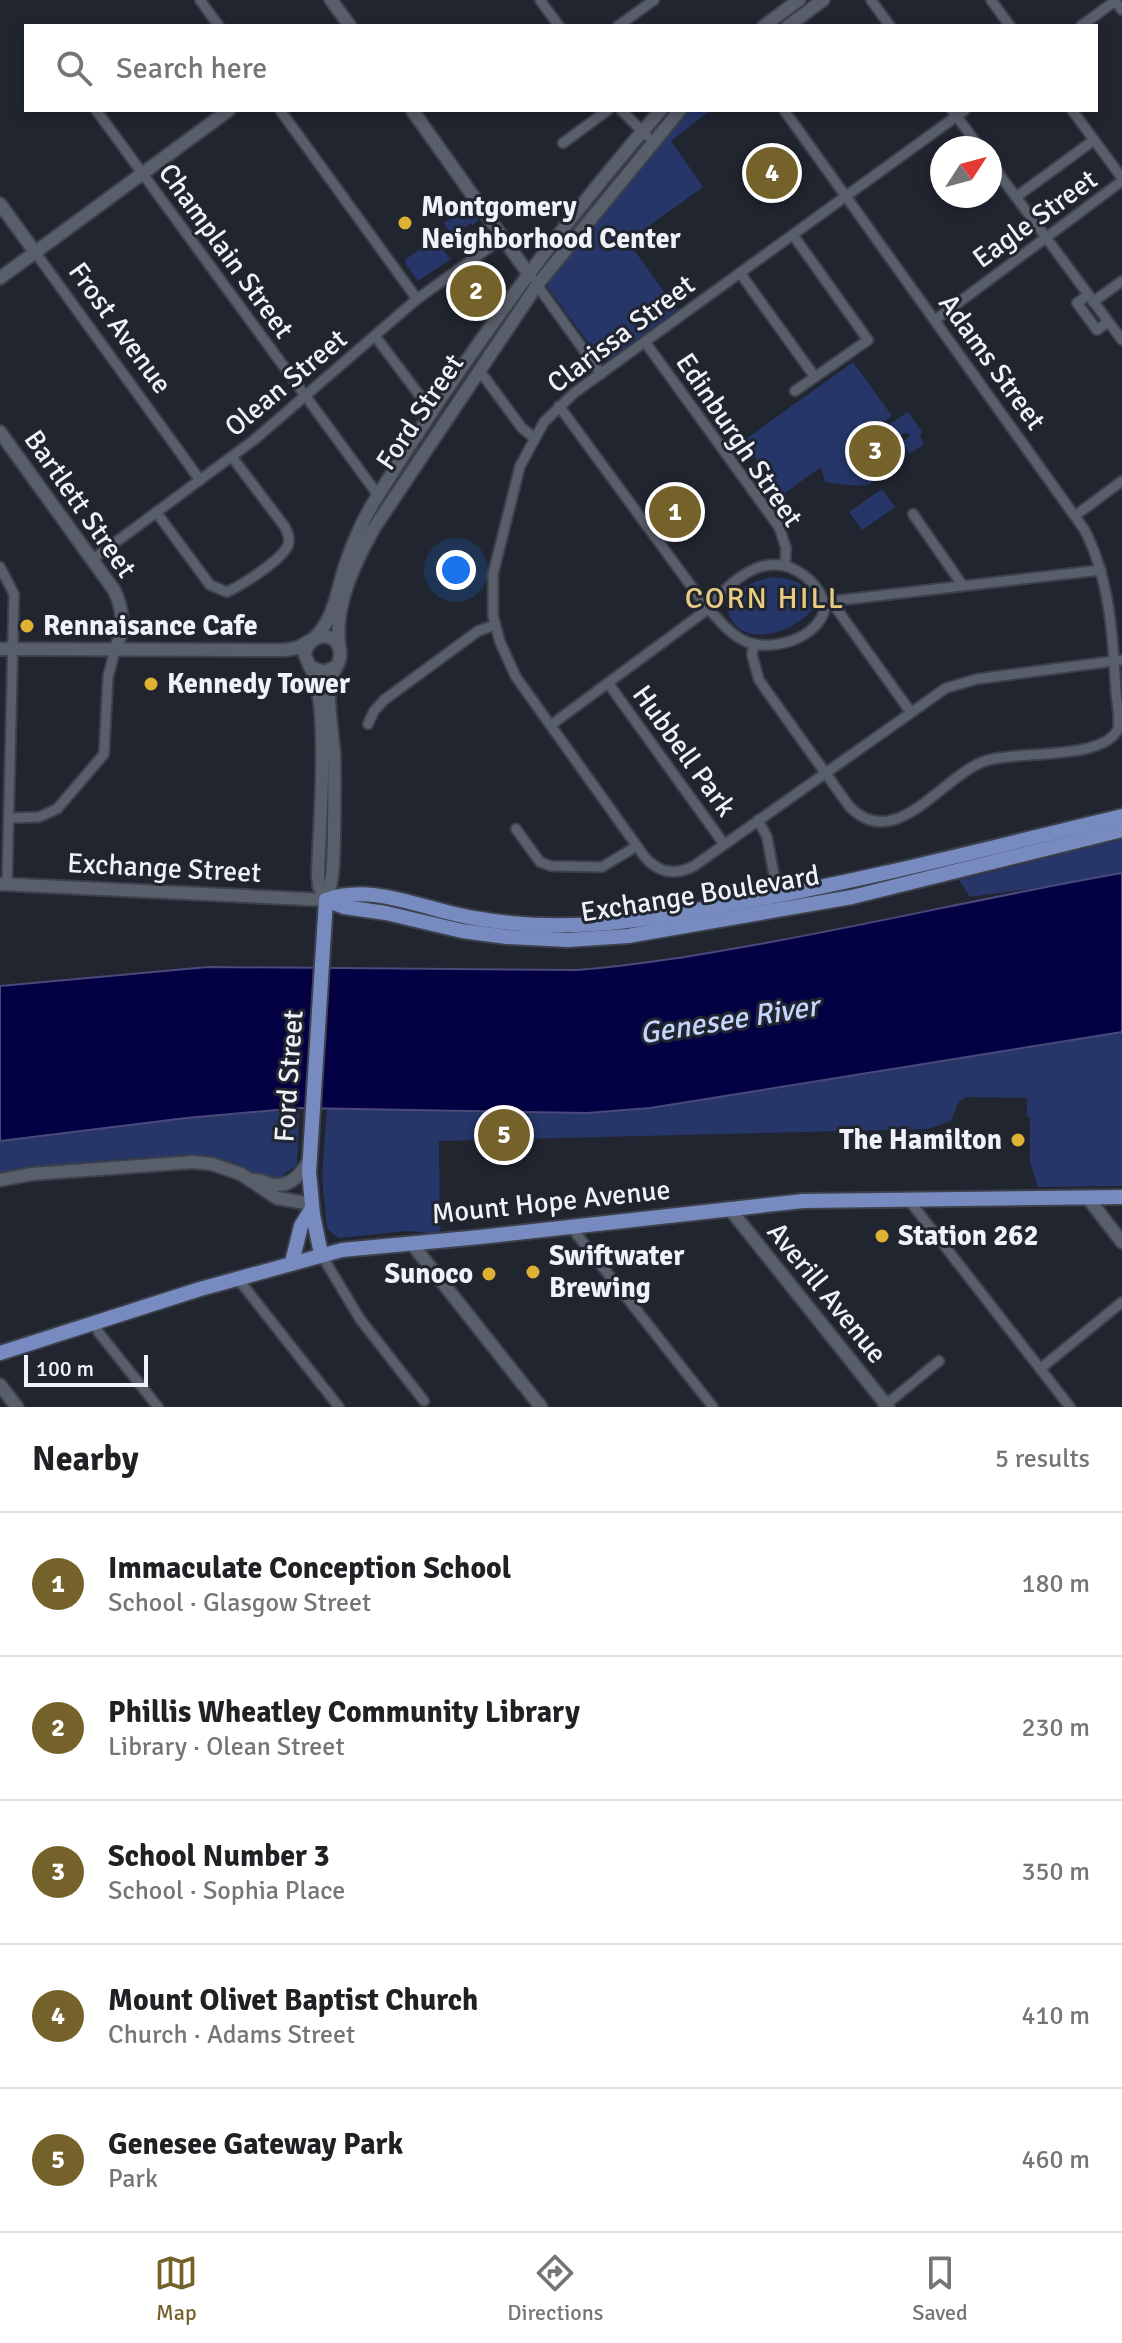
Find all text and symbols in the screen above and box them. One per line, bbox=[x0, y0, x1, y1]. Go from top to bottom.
search box bbox=[24, 24, 1098, 112]
icon: search bbox=[52, 46, 96, 90]
text: Search here bbox=[116, 50, 267, 87]
north arrow bbox=[930, 136, 1002, 208]
pin: 4 bbox=[746, 143, 798, 203]
street label: Champlain Street bbox=[151, 157, 301, 345]
street label: Eagle Street bbox=[966, 162, 1104, 276]
place label: Montgomery Neighborhood Center bbox=[421, 190, 682, 256]
marker: Montgomery Neighborhood Center bbox=[396, 214, 414, 232]
street label: Frost Avenue bbox=[61, 256, 179, 400]
pin: 2 bbox=[450, 261, 502, 321]
street label: Clarissa Street bbox=[541, 267, 701, 400]
street label: Adams Street bbox=[931, 287, 1053, 437]
street label: Olean Street bbox=[218, 322, 354, 444]
street label: Ford Street bbox=[369, 347, 471, 476]
street label: Edinburgh Street bbox=[668, 347, 810, 534]
pin: 3 bbox=[849, 421, 901, 481]
street label: Bartlett Street bbox=[17, 424, 144, 585]
pin: 1 bbox=[649, 482, 701, 542]
your location bbox=[436, 550, 476, 590]
district label: CORN HILL bbox=[685, 580, 845, 617]
place label: Rennaisance Cafe bbox=[43, 609, 258, 643]
marker: Rennaisance Cafe bbox=[18, 617, 36, 635]
place label: Kennedy Tower bbox=[167, 667, 351, 701]
marker: Kennedy Tower bbox=[142, 675, 160, 693]
street label: Hubbell Park bbox=[625, 679, 743, 823]
street label: Exchange Street bbox=[66, 846, 262, 890]
street label: Exchange Boulevard bbox=[578, 858, 822, 930]
water label: Genesee River bbox=[637, 987, 825, 1052]
street label: Ford Street bbox=[267, 1009, 311, 1143]
pin: 5 bbox=[478, 1105, 530, 1165]
place label: The Hamilton bbox=[839, 1123, 1002, 1157]
marker: The Hamilton bbox=[1009, 1131, 1027, 1149]
street label: Mount Hope Avenue bbox=[430, 1173, 672, 1231]
street label: Averill Avenue bbox=[760, 1216, 894, 1370]
place label: Station 262 bbox=[898, 1219, 1039, 1253]
marker: Station 262 bbox=[873, 1227, 891, 1245]
place label: Swiftwater Brewing bbox=[549, 1239, 685, 1305]
place label: Sunoco bbox=[384, 1257, 473, 1291]
marker: Swiftwater Brewing bbox=[524, 1263, 542, 1281]
marker: Sunoco bbox=[480, 1265, 498, 1283]
scale bar bbox=[24, 1351, 148, 1387]
text: 100 m bbox=[36, 1355, 94, 1382]
text: Nearby bbox=[32, 1438, 139, 1480]
text: 5 results bbox=[995, 1443, 1090, 1475]
text: Immaculate Conception School bbox=[108, 1550, 511, 1587]
text: 1 bbox=[51, 1568, 65, 1600]
text: 180 m bbox=[1021, 1568, 1090, 1600]
text: School · Glasgow Street bbox=[108, 1587, 371, 1619]
text: Phillis Wheatley Community Library bbox=[108, 1694, 580, 1731]
text: 2 bbox=[51, 1712, 65, 1744]
text: 230 m bbox=[1021, 1712, 1090, 1744]
text: Library · Olean Street bbox=[108, 1731, 344, 1763]
text: School Number 3 bbox=[108, 1838, 330, 1875]
text: 3 bbox=[51, 1856, 65, 1888]
text: 350 m bbox=[1021, 1856, 1090, 1888]
text: School · Sophia Place bbox=[108, 1875, 345, 1907]
text: Mount Olivet Baptist Church bbox=[108, 1982, 478, 2019]
text: 4 bbox=[51, 2000, 65, 2032]
text: 410 m bbox=[1021, 2000, 1090, 2032]
text: Church · Adams Street bbox=[108, 2019, 355, 2051]
text: Genesee Gateway Park bbox=[108, 2126, 403, 2163]
text: 5 bbox=[51, 2144, 65, 2176]
text: 460 m bbox=[1021, 2144, 1090, 2176]
text: Park bbox=[108, 2163, 158, 2195]
tab: Map bbox=[154, 2251, 198, 2326]
tab: Directions bbox=[507, 2251, 603, 2326]
tab: Saved bbox=[912, 2251, 968, 2326]

